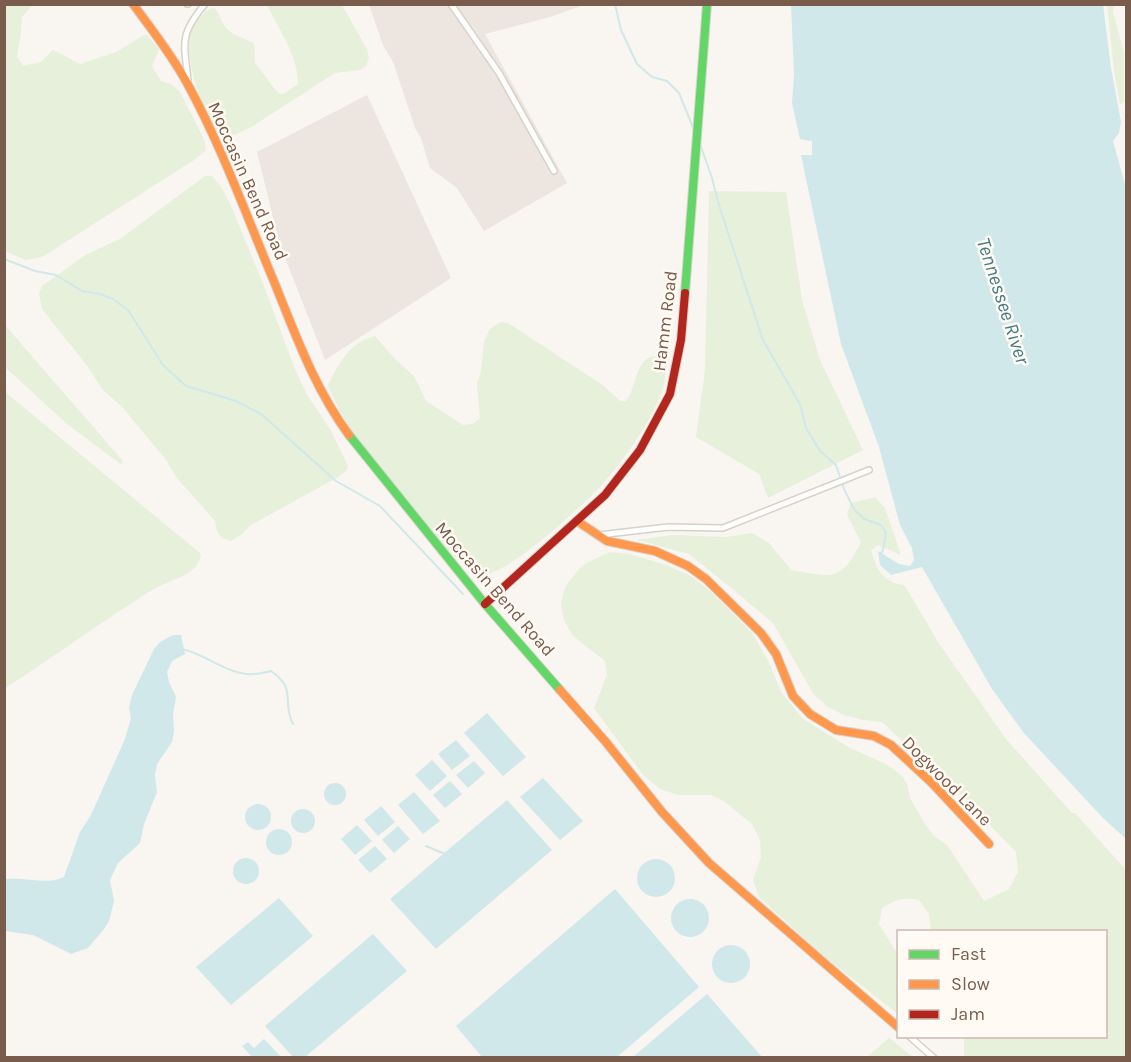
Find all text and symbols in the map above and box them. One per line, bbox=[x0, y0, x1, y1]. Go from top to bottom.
street label: Moccasin Bend Road bbox=[203, 98, 293, 264]
water label: Tennessee River bbox=[972, 235, 1035, 368]
street label: Hamm Road bbox=[648, 269, 682, 373]
street label: Moccasin Bend Road bbox=[431, 517, 559, 661]
street label: Dogwood Lane bbox=[898, 732, 996, 830]
legend bbox=[897, 930, 1107, 1038]
text: Fast bbox=[951, 943, 986, 965]
text: Slow bbox=[951, 973, 990, 995]
text: Jam bbox=[951, 1003, 985, 1025]

